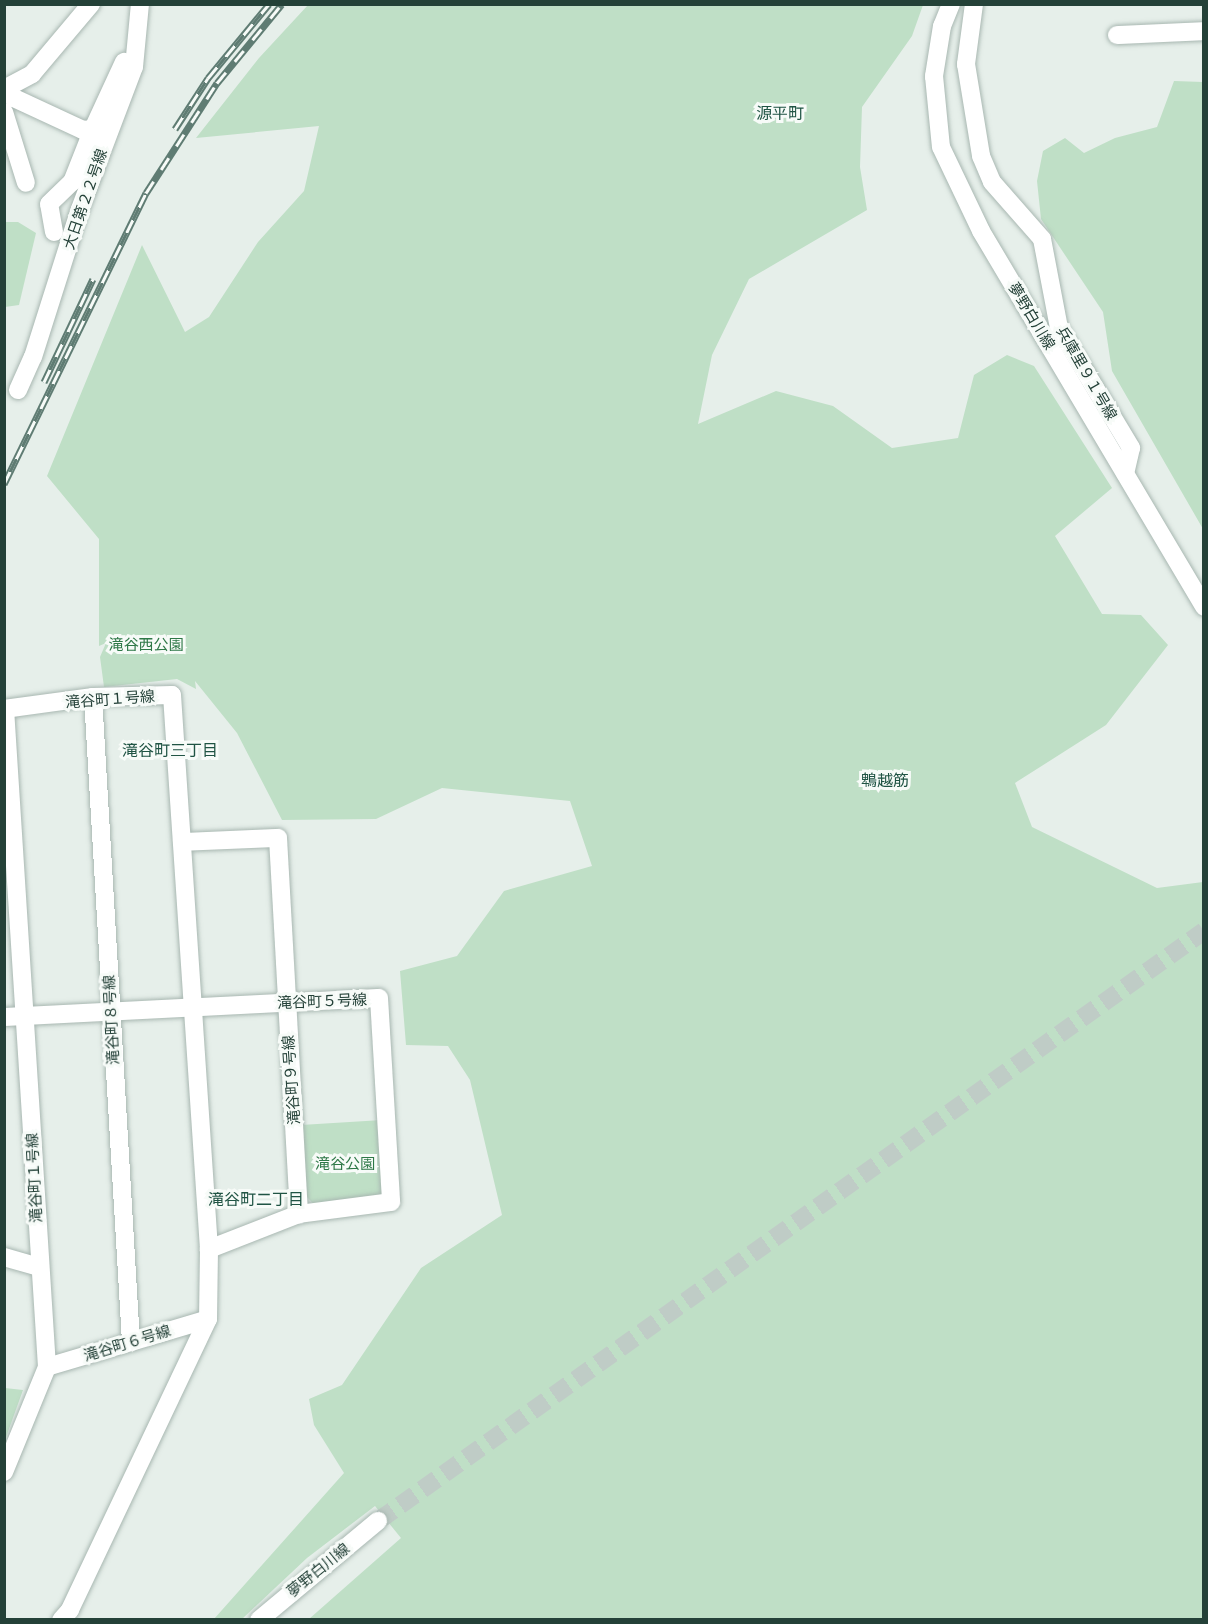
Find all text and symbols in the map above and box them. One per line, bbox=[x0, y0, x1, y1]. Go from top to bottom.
district label: 源平町 bbox=[756, 104, 804, 124]
street label: 大日第２２号線 bbox=[59, 146, 111, 252]
street label: 夢野白川線 bbox=[1005, 279, 1059, 353]
street label: 兵庫里９１号線 bbox=[1053, 323, 1121, 423]
park label: 滝谷西公園 bbox=[109, 636, 183, 654]
street label: 滝谷町１号線 bbox=[64, 687, 156, 711]
district label: 滝谷町三丁目 bbox=[122, 741, 218, 761]
district label: 鵯越筋 bbox=[861, 771, 909, 791]
street label: 滝谷町８号線 bbox=[100, 975, 122, 1065]
street label: 滝谷町５号線 bbox=[277, 990, 367, 1012]
street label: 滝谷町９号線 bbox=[279, 1034, 303, 1126]
street label: 滝谷町１号線 bbox=[23, 1133, 45, 1223]
park label: 滝谷公園 bbox=[315, 1155, 375, 1173]
district label: 滝谷町二丁目 bbox=[208, 1190, 304, 1210]
street label: 滝谷町６号線 bbox=[81, 1321, 173, 1365]
street label: 夢野白川線 bbox=[283, 1539, 353, 1601]

